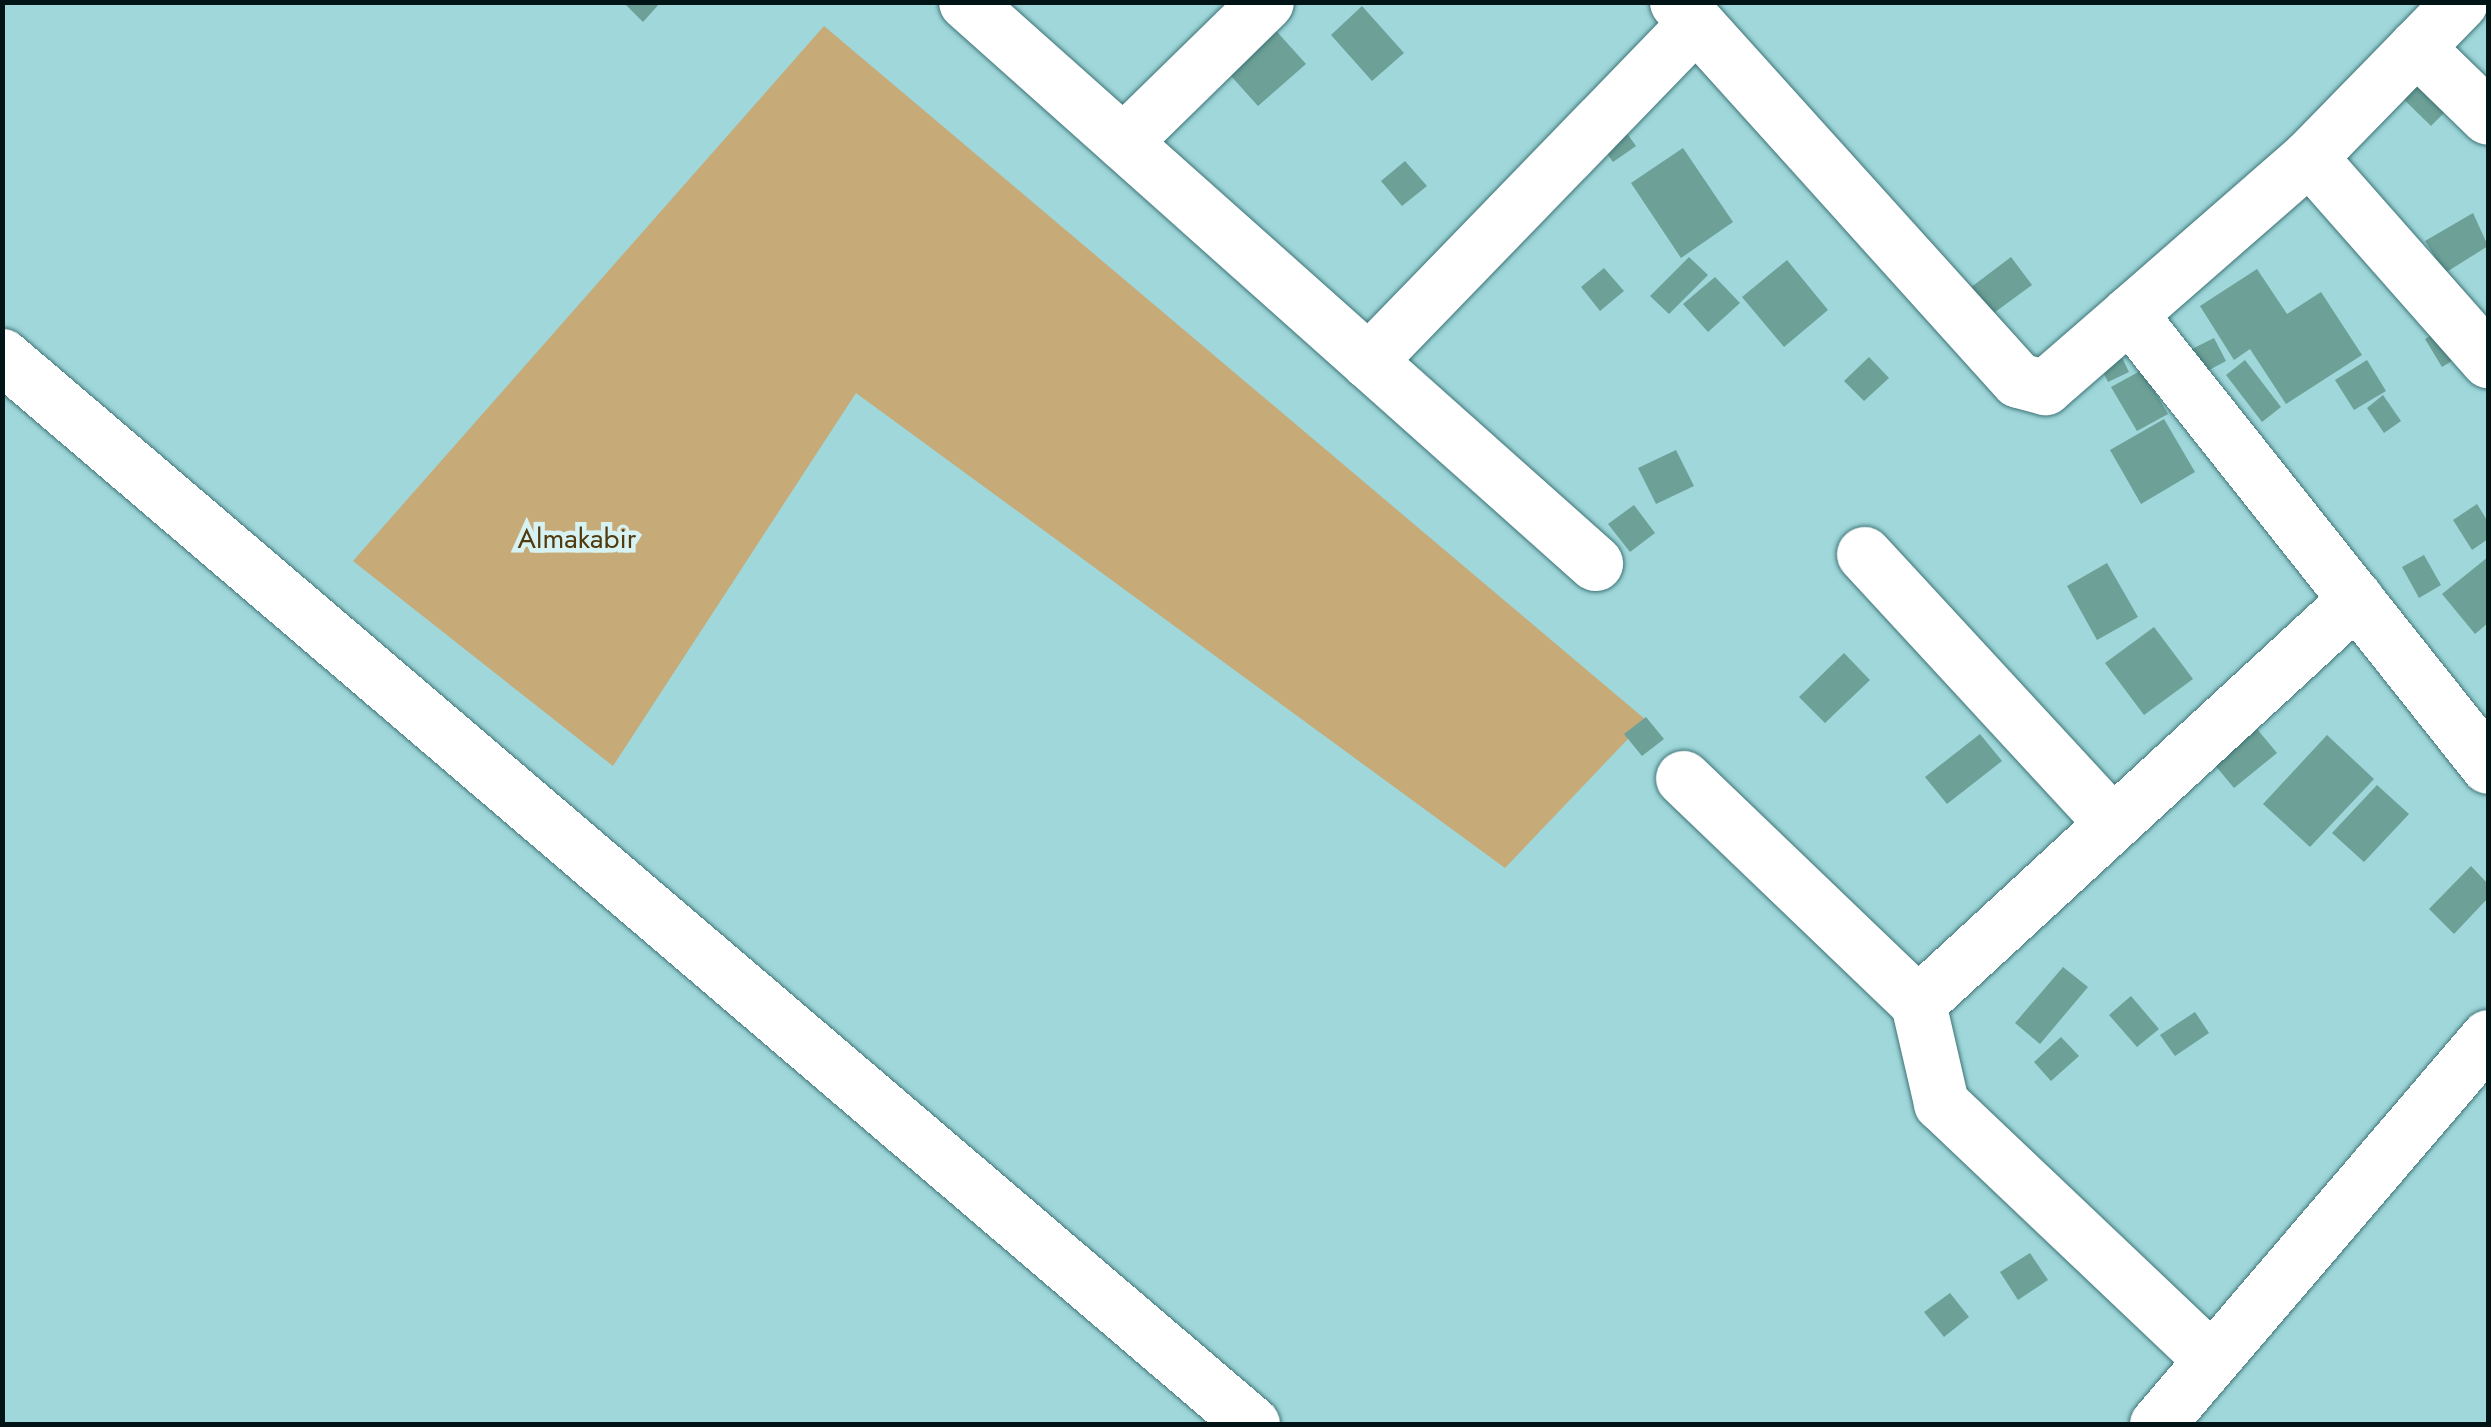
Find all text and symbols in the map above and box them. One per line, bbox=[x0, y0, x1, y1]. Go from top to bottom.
park label: Almakabir bbox=[518, 522, 636, 556]

